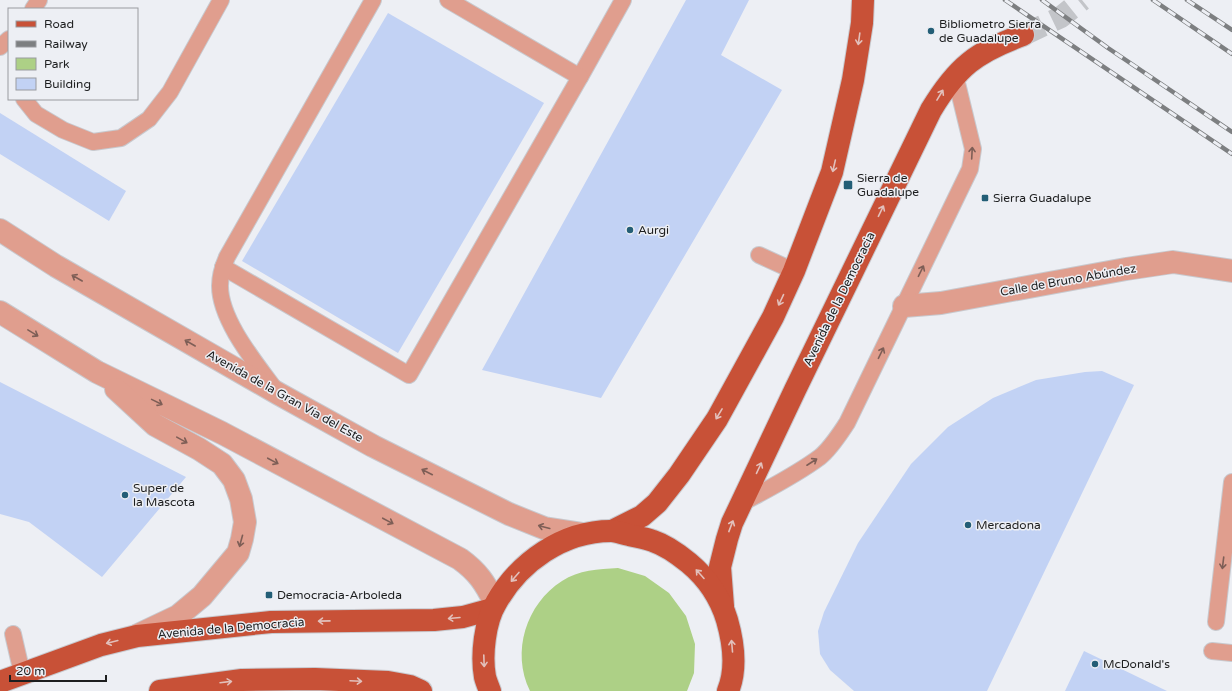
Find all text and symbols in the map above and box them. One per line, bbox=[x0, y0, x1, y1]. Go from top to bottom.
legend bbox=[8, 8, 138, 100]
text: Road bbox=[44, 17, 74, 31]
place label: Bibliometro Sierra de Guadalupe bbox=[939, 17, 1041, 45]
marker: Bibliometro Sierra de Guadalupe bbox=[926, 26, 936, 36]
one-way arrow bbox=[855, 32, 863, 45]
text: Railway bbox=[44, 37, 88, 51]
text: Park bbox=[44, 57, 70, 71]
text: Building bbox=[44, 77, 91, 91]
one-way arrow bbox=[936, 90, 944, 101]
one-way arrow bbox=[968, 147, 976, 160]
one-way arrow bbox=[829, 159, 837, 172]
place label: Sierra de Guadalupe bbox=[857, 171, 919, 199]
marker: Sierra de Guadalupe bbox=[842, 179, 854, 191]
place label: Sierra Guadalupe bbox=[993, 191, 1091, 205]
marker: Sierra Guadalupe bbox=[980, 193, 990, 203]
one-way arrow bbox=[878, 206, 885, 218]
place label: Aurgi bbox=[638, 223, 669, 237]
marker: Aurgi bbox=[625, 225, 635, 235]
street label: Avenida de la Democracia bbox=[800, 230, 878, 368]
street label: Calle de Bruno Abúndez bbox=[999, 261, 1137, 299]
one-way arrow bbox=[918, 266, 925, 278]
one-way arrow bbox=[71, 273, 83, 281]
one-way arrow bbox=[777, 294, 784, 306]
one-way arrow bbox=[27, 329, 39, 337]
one-way arrow bbox=[184, 338, 196, 346]
street label: Avenida de la Gran Vía del Este bbox=[204, 347, 366, 445]
one-way arrow bbox=[878, 348, 885, 360]
one-way arrow bbox=[151, 398, 163, 406]
one-way arrow bbox=[715, 408, 723, 420]
one-way arrow bbox=[176, 436, 188, 444]
one-way arrow bbox=[267, 457, 279, 465]
one-way arrow bbox=[806, 458, 817, 466]
one-way arrow bbox=[756, 462, 763, 474]
one-way arrow bbox=[421, 468, 433, 476]
place label: Super de la Mascota bbox=[133, 481, 195, 509]
marker: Super de la Mascota bbox=[120, 490, 130, 500]
one-way arrow bbox=[382, 518, 394, 525]
place label: Mercadona bbox=[976, 518, 1041, 532]
marker: Mercadona bbox=[963, 520, 973, 530]
one-way arrow bbox=[728, 521, 736, 533]
one-way arrow bbox=[538, 523, 551, 531]
one-way arrow bbox=[237, 534, 244, 547]
one-way arrow bbox=[1219, 556, 1227, 569]
one-way arrow bbox=[696, 569, 705, 579]
one-way arrow bbox=[510, 571, 519, 582]
place label: Democracia-Arboleda bbox=[277, 588, 402, 602]
marker: Democracia-Arboleda bbox=[264, 590, 274, 600]
one-way arrow bbox=[448, 614, 461, 621]
street label: Avenida de la Democracia bbox=[157, 615, 305, 641]
one-way arrow bbox=[318, 617, 331, 625]
one-way arrow bbox=[106, 639, 119, 646]
one-way arrow bbox=[728, 640, 736, 653]
one-way arrow bbox=[481, 654, 488, 667]
scale bar bbox=[10, 657, 106, 683]
place label: McDonald's bbox=[1103, 657, 1170, 671]
marker: McDonald's bbox=[1090, 659, 1100, 669]
text: 20 m bbox=[16, 664, 45, 678]
one-way arrow bbox=[349, 677, 362, 684]
one-way arrow bbox=[219, 678, 232, 686]

